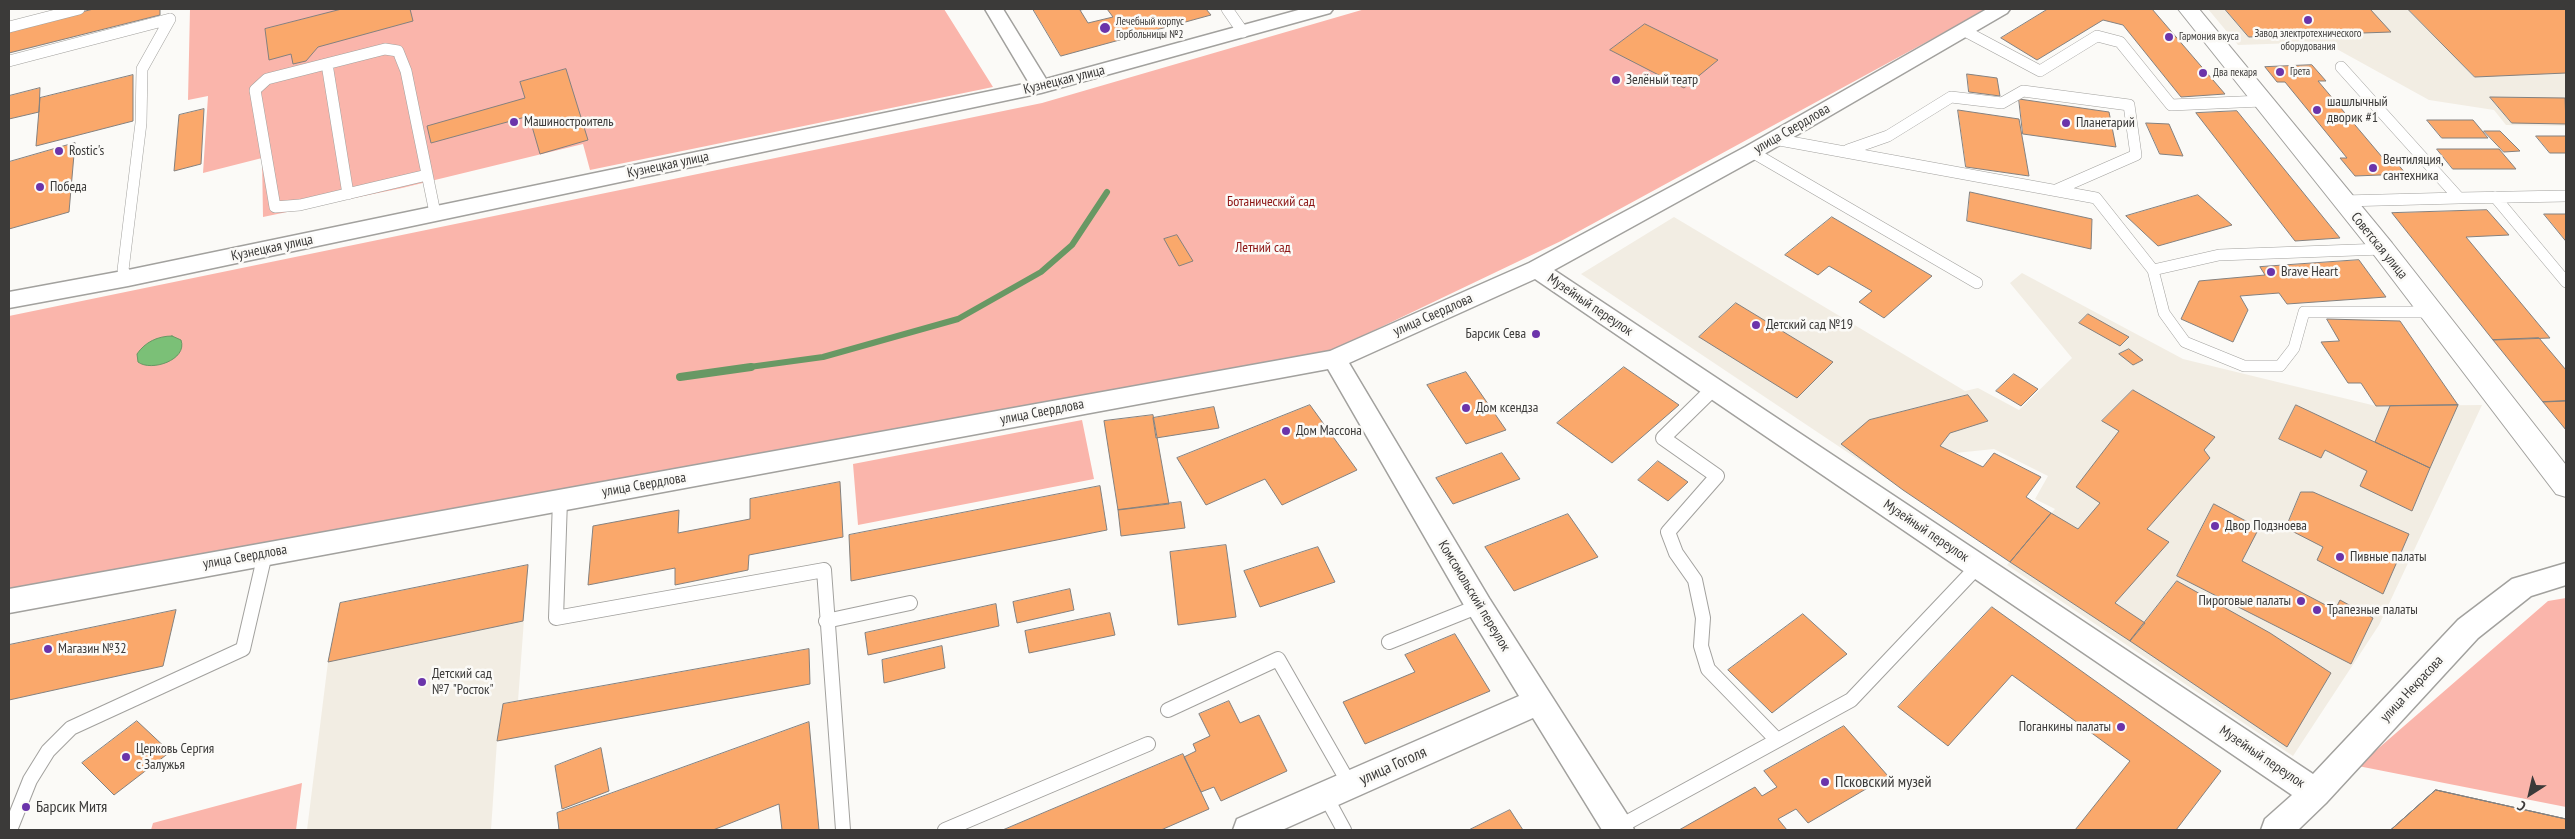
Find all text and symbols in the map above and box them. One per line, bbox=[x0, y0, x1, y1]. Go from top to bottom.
marker: Завод электротехнического оборудования bbox=[2302, 14, 2314, 26]
place label: Лечебный корпус Горбольницы №2 bbox=[1116, 15, 1184, 41]
marker: Лечебный корпус Горбольницы №2 bbox=[1098, 21, 1112, 35]
place label: Завод электротехнического оборудования bbox=[2254, 27, 2362, 53]
place label: Гармония вкуса bbox=[2179, 30, 2239, 44]
marker: Гармония вкуса bbox=[2163, 31, 2175, 43]
street label: Кузнецкая улица bbox=[1022, 62, 1106, 98]
place label: Грета bbox=[2290, 65, 2310, 79]
place label: Два пекаря bbox=[2213, 66, 2257, 80]
marker: Грета bbox=[2274, 66, 2286, 78]
marker: Два пекаря bbox=[2197, 67, 2209, 79]
place label: Зелёный театр bbox=[1626, 72, 1698, 88]
marker: Зелёный театр bbox=[1610, 74, 1622, 86]
place label: шашлычный дворик #1 bbox=[2327, 94, 2388, 126]
street label: улица Свердлова bbox=[1751, 100, 1833, 158]
marker: шашлычный дворик #1 bbox=[2311, 104, 2323, 116]
place label: Машиностроитель bbox=[524, 114, 614, 130]
place label: Планетарий bbox=[2076, 115, 2135, 131]
marker: Машиностроитель bbox=[508, 116, 520, 128]
marker: Планетарий bbox=[2060, 117, 2072, 129]
place label: Rostic's bbox=[69, 143, 104, 159]
marker: Rostic's bbox=[53, 145, 65, 157]
street label: Кузнецкая улица bbox=[626, 148, 710, 182]
place label: Вентиляция, сантехника bbox=[2383, 152, 2444, 184]
marker: Вентиляция, сантехника bbox=[2367, 162, 2379, 174]
place label: Победа bbox=[50, 179, 87, 195]
marker: Победа bbox=[34, 181, 46, 193]
park label: Ботанический сад bbox=[1227, 194, 1315, 210]
street label: Советская улица bbox=[2347, 209, 2411, 283]
street label: Кузнецкая улица bbox=[230, 231, 314, 265]
park label: Летний сад bbox=[1235, 240, 1291, 256]
place label: Brave Heart bbox=[2281, 264, 2338, 280]
marker: Brave Heart bbox=[2265, 266, 2277, 278]
street label: Музейный переулок bbox=[1544, 270, 1636, 340]
street label: улица Свердлова bbox=[1391, 290, 1475, 340]
place label: Детский сад №19 bbox=[1766, 317, 1853, 333]
marker: Детский сад №19 bbox=[1750, 319, 1762, 331]
place label: Барсик Сева bbox=[1466, 326, 1526, 342]
marker: Барсик Сева bbox=[1530, 328, 1542, 340]
street label: улица Свердлова bbox=[999, 396, 1085, 428]
place label: Дом ксендза bbox=[1476, 400, 1538, 416]
marker: Дом ксендза bbox=[1460, 402, 1472, 414]
place label: Дом Масcона bbox=[1296, 423, 1362, 439]
marker: Дом Масcона bbox=[1280, 425, 1292, 437]
street label: улица Свердлова bbox=[601, 469, 687, 501]
street label: Музейный переулок bbox=[1880, 496, 1972, 566]
place label: Двор Подзноева bbox=[2225, 518, 2307, 534]
marker: Двор Подзноева bbox=[2209, 520, 2221, 532]
street label: Комсомольский переулок bbox=[1434, 538, 1514, 654]
street label: улица Свердлова bbox=[202, 541, 288, 573]
place label: Пивные палаты bbox=[2350, 549, 2426, 565]
marker: Пивные палаты bbox=[2334, 551, 2346, 563]
place label: Пироговые палаты bbox=[2198, 593, 2291, 609]
marker: Пироговые палаты bbox=[2295, 595, 2307, 607]
place label: Трапезные палаты bbox=[2327, 602, 2418, 618]
marker: Трапезные палаты bbox=[2311, 604, 2323, 616]
place label: Магазин №32 bbox=[58, 641, 127, 657]
marker: Магазин №32 bbox=[42, 643, 54, 655]
street label: улица Некрасова bbox=[2377, 653, 2447, 725]
place label: Детский сад №7 "Росток" bbox=[432, 666, 493, 699]
marker: Детский сад №7 "Росток" bbox=[416, 676, 428, 688]
place label: Поганкины палаты bbox=[2019, 719, 2111, 735]
marker: Поганкины палаты bbox=[2115, 721, 2127, 733]
street label: Музейный переулок bbox=[2216, 722, 2308, 792]
place label: Церковь Сергия с Залужья bbox=[136, 741, 214, 774]
street label: улица Гоголя bbox=[1356, 743, 1430, 789]
marker: Церковь Сергия с Залужья bbox=[120, 751, 132, 763]
north arrow bbox=[2505, 769, 2555, 819]
place label: Псковский музей bbox=[1835, 772, 1931, 792]
marker: Псковский музей bbox=[1819, 776, 1831, 788]
place label: Барсик Митя bbox=[36, 797, 107, 817]
text: С bbox=[2514, 797, 2529, 815]
marker: Барсик Митя bbox=[20, 801, 32, 813]

